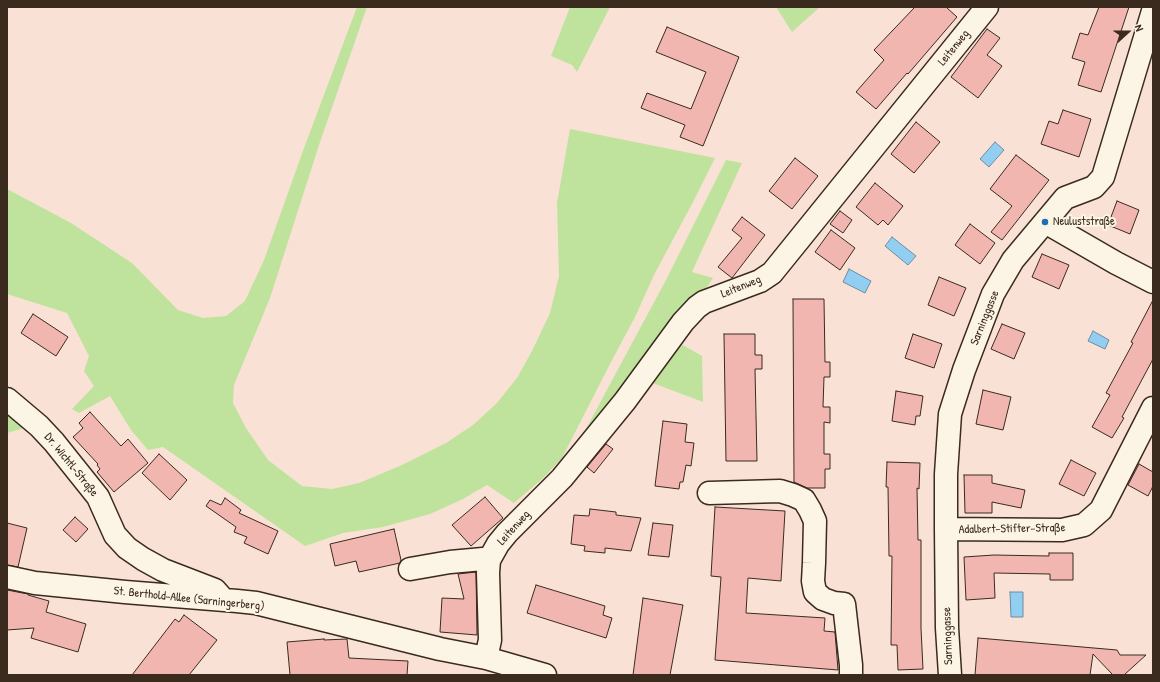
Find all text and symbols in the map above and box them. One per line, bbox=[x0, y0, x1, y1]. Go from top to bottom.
north arrow bbox=[1108, 12, 1148, 52]
text: N bbox=[1132, 22, 1147, 33]
street label: Leitenweg bbox=[935, 27, 973, 69]
place label: Neuluststraße bbox=[1053, 215, 1115, 229]
marker: Neuluststraße bbox=[1040, 217, 1050, 227]
street label: Leitenweg bbox=[719, 272, 763, 302]
street label: Sarninggasse bbox=[968, 289, 1002, 347]
street label: Dr. Wichtl-Straße bbox=[41, 430, 101, 500]
street label: Leitenweg bbox=[495, 508, 533, 548]
street label: Adalbert-Stifter-Straße bbox=[958, 521, 1066, 537]
street label: St. Berthold-Allee (Sarningerberg) bbox=[113, 584, 265, 614]
street label: Sarninggasse bbox=[940, 607, 956, 665]

